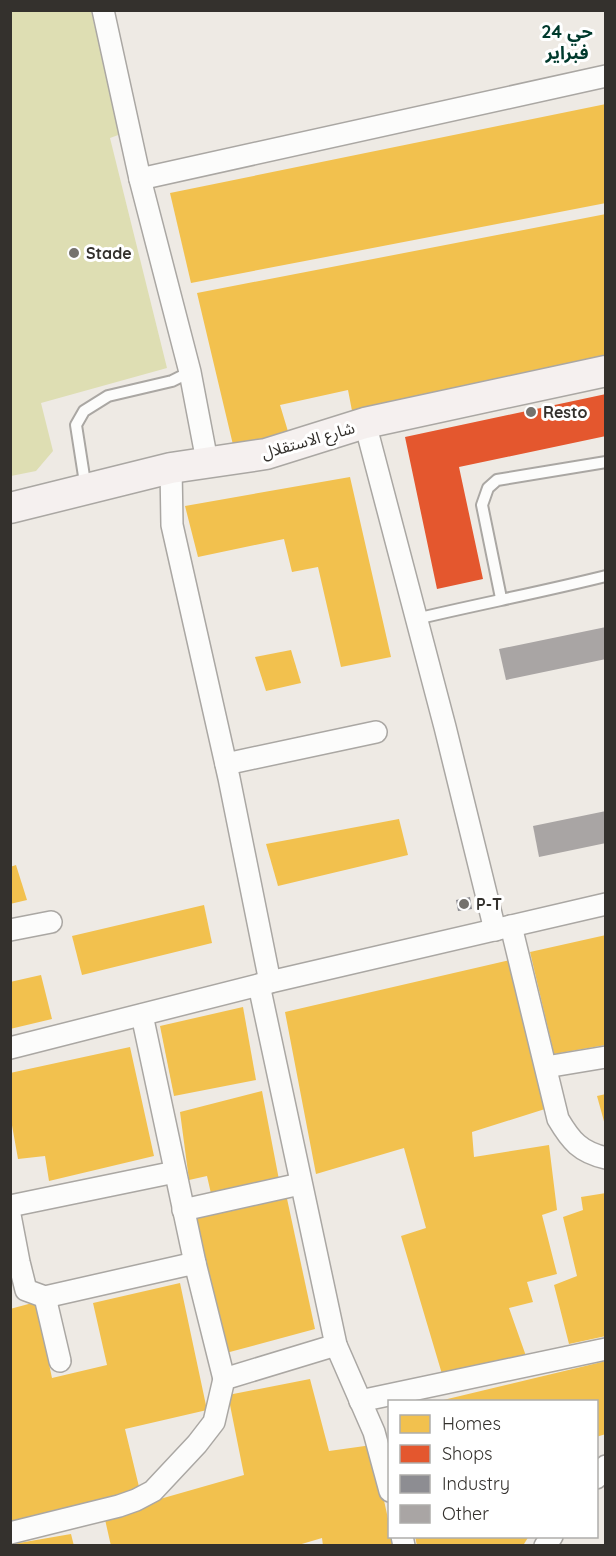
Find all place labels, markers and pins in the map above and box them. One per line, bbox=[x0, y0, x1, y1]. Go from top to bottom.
place label: Stade bbox=[86, 243, 132, 263]
marker: Stade bbox=[67, 246, 81, 260]
place label: Resto bbox=[543, 402, 588, 422]
marker: Resto bbox=[524, 405, 538, 419]
place label: P-T bbox=[476, 894, 502, 914]
marker: P-T bbox=[457, 897, 471, 911]

